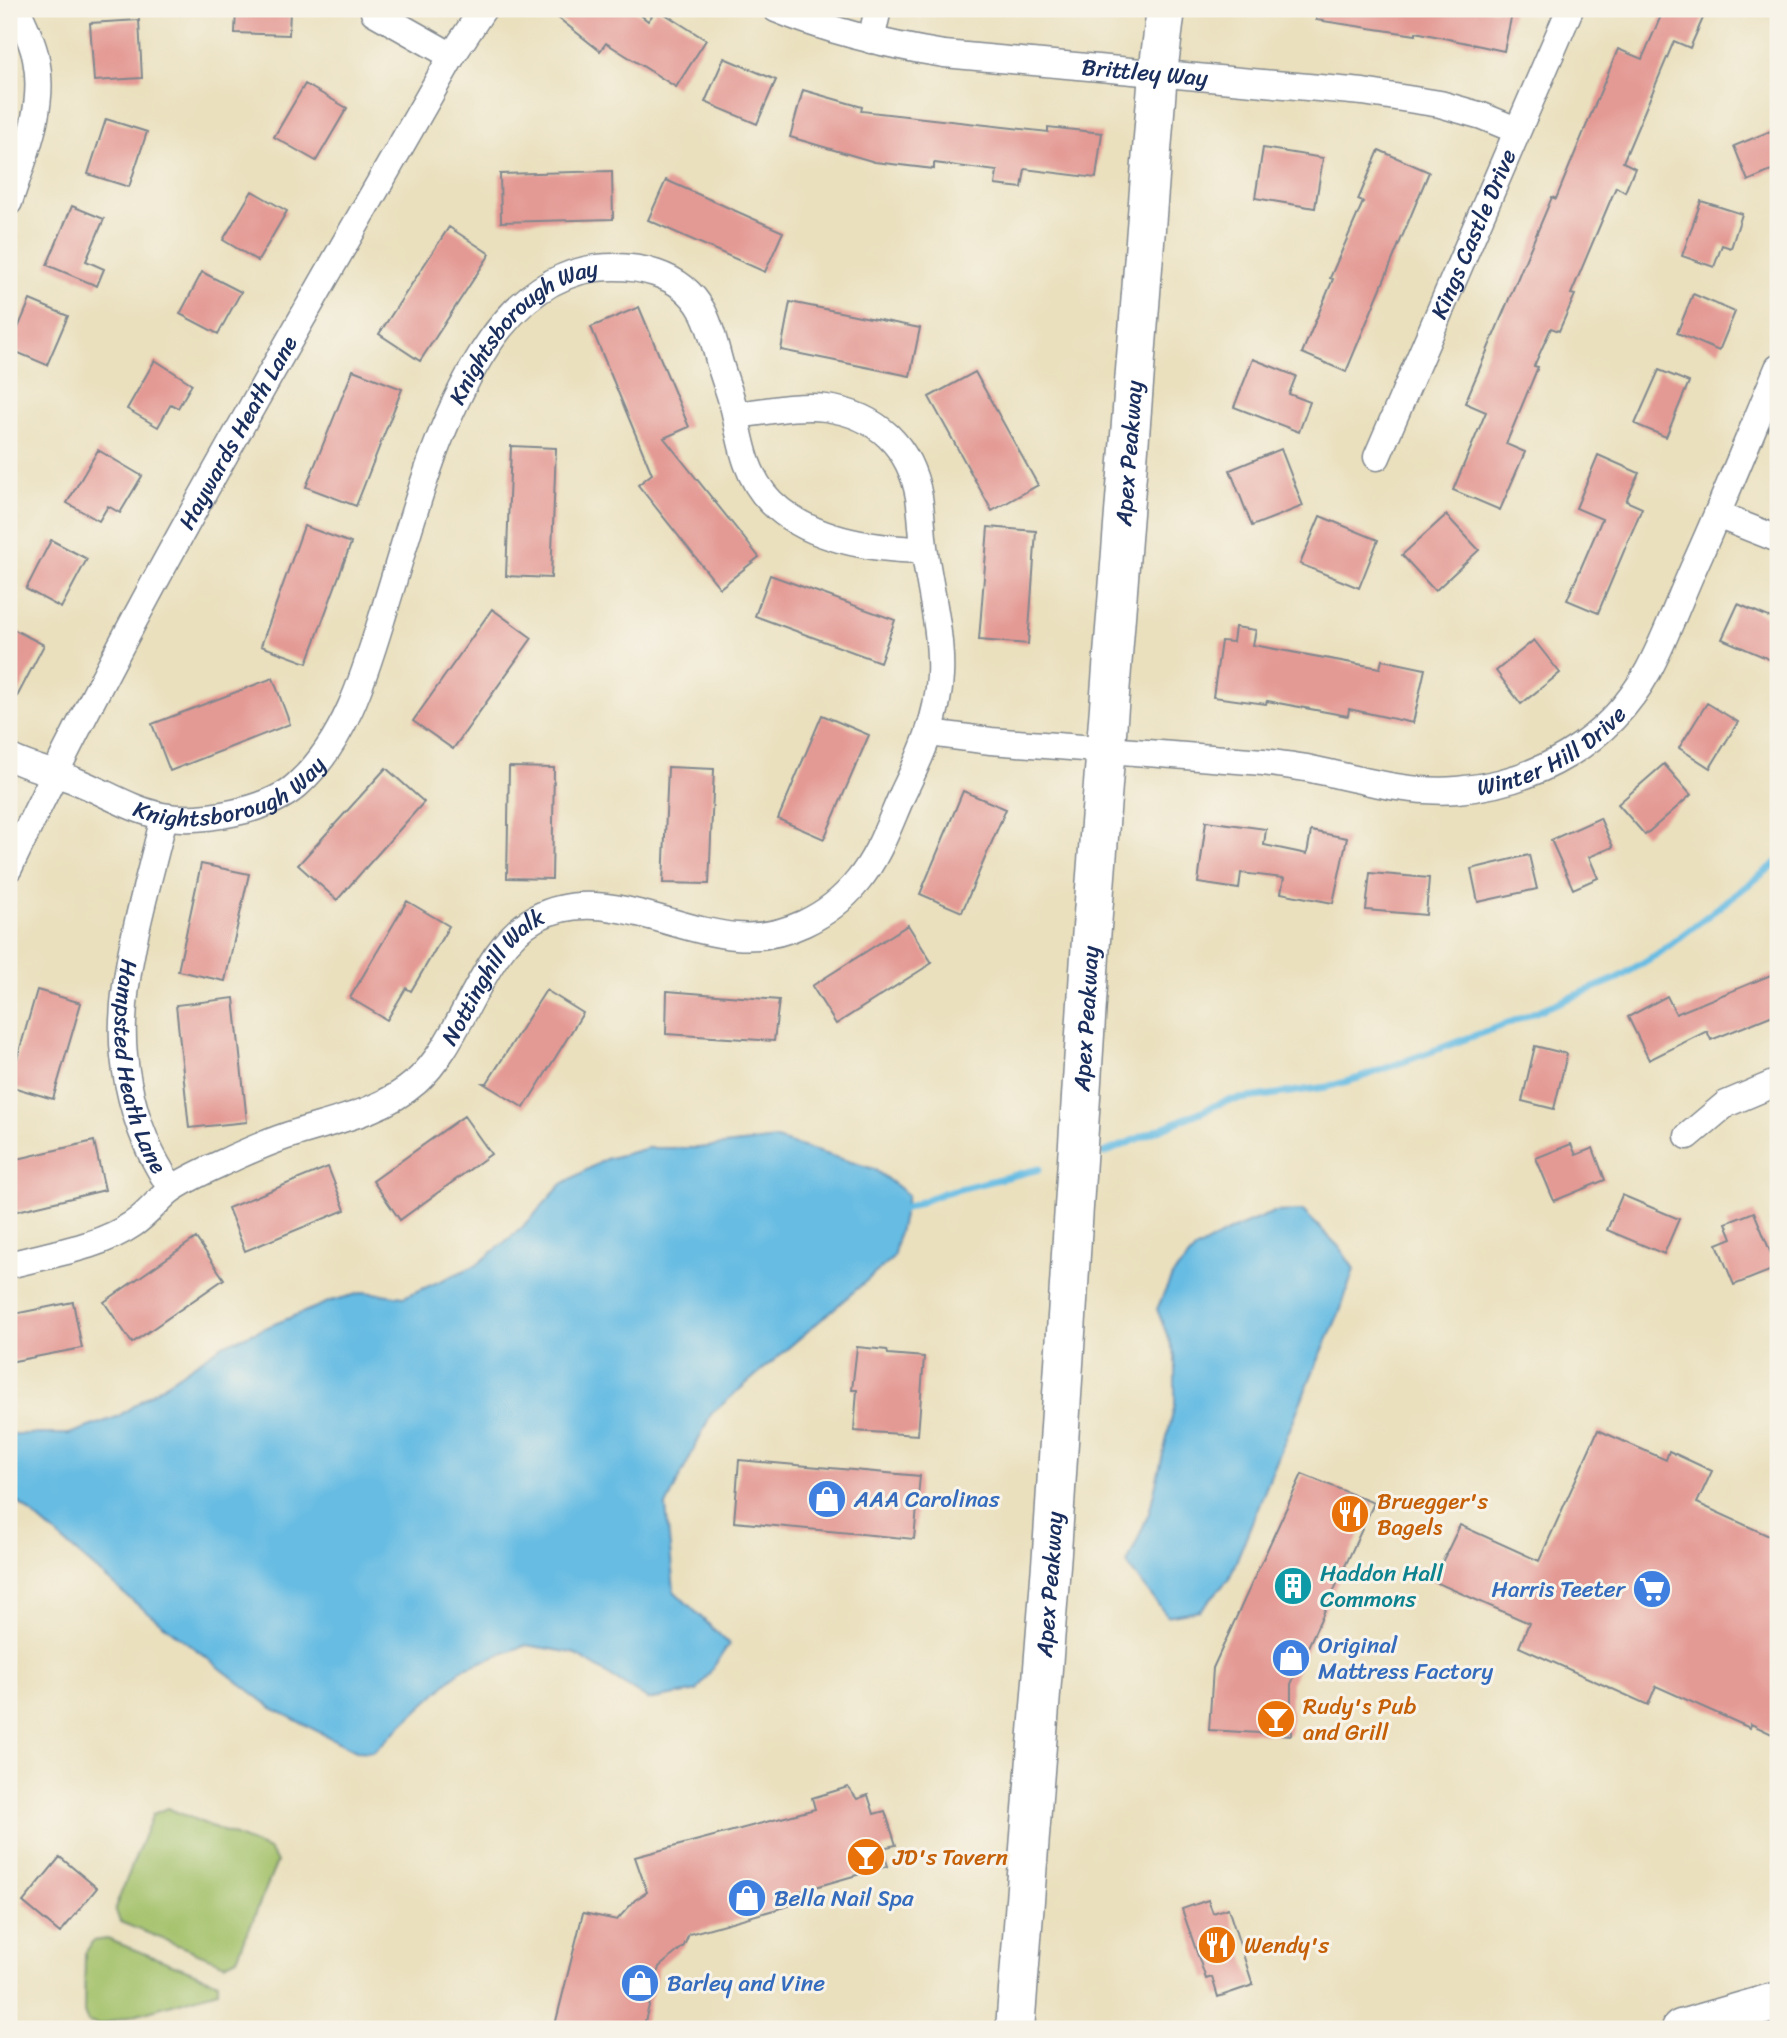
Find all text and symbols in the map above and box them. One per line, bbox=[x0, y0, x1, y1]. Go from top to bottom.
street label: Brittley Way bbox=[1080, 46, 1210, 98]
street label: Kings Castle Drive bbox=[1418, 142, 1528, 326]
street label: Knightsborough Way bbox=[437, 247, 601, 412]
street label: Haywards Heath Lane bbox=[167, 328, 309, 537]
street label: Apex Peakway bbox=[1102, 379, 1155, 528]
street label: Winter Hill Drive bbox=[1473, 695, 1637, 808]
street label: Knightsborough Way bbox=[127, 747, 336, 839]
street label: Nottinghill Walk bbox=[429, 896, 553, 1053]
street label: Apex Peakway bbox=[1061, 944, 1111, 1094]
street label: Hampsted Heath Lane bbox=[102, 956, 179, 1182]
shop icon: AAA Carolinas bbox=[806, 1478, 848, 1520]
place label: AAA Carolinas bbox=[853, 1479, 1000, 1520]
place label: Bruegger's Bagels bbox=[1377, 1481, 1488, 1548]
restaurant icon: Bruegger's Bagels bbox=[1329, 1493, 1371, 1535]
street label: Apex Peakway bbox=[1023, 1510, 1075, 1660]
place label: Haddon Hall Commons bbox=[1320, 1553, 1444, 1620]
building icon: Haddon Hall Commons bbox=[1272, 1565, 1314, 1607]
supermarket icon: Harris Teeter bbox=[1631, 1568, 1673, 1610]
place label: Harris Teeter bbox=[1492, 1569, 1627, 1610]
place label: Original Mattress Factory bbox=[1318, 1625, 1493, 1692]
shop icon: Original Mattress Factory bbox=[1270, 1637, 1312, 1679]
place label: Rudy's Pub and Grill bbox=[1303, 1686, 1417, 1753]
bar icon: Rudy's Pub and Grill bbox=[1255, 1698, 1297, 1740]
bar icon: JD's Tavern bbox=[845, 1836, 887, 1878]
place label: JD's Tavern bbox=[892, 1837, 1008, 1878]
shop icon: Bella Nail Spa bbox=[726, 1877, 768, 1919]
place label: Bella Nail Spa bbox=[774, 1878, 914, 1919]
restaurant icon: Wendy's bbox=[1196, 1924, 1238, 1966]
place label: Wendy's bbox=[1244, 1925, 1329, 1966]
shop icon: Barley and Vine bbox=[619, 1962, 661, 2004]
place label: Barley and Vine bbox=[667, 1963, 825, 2004]

